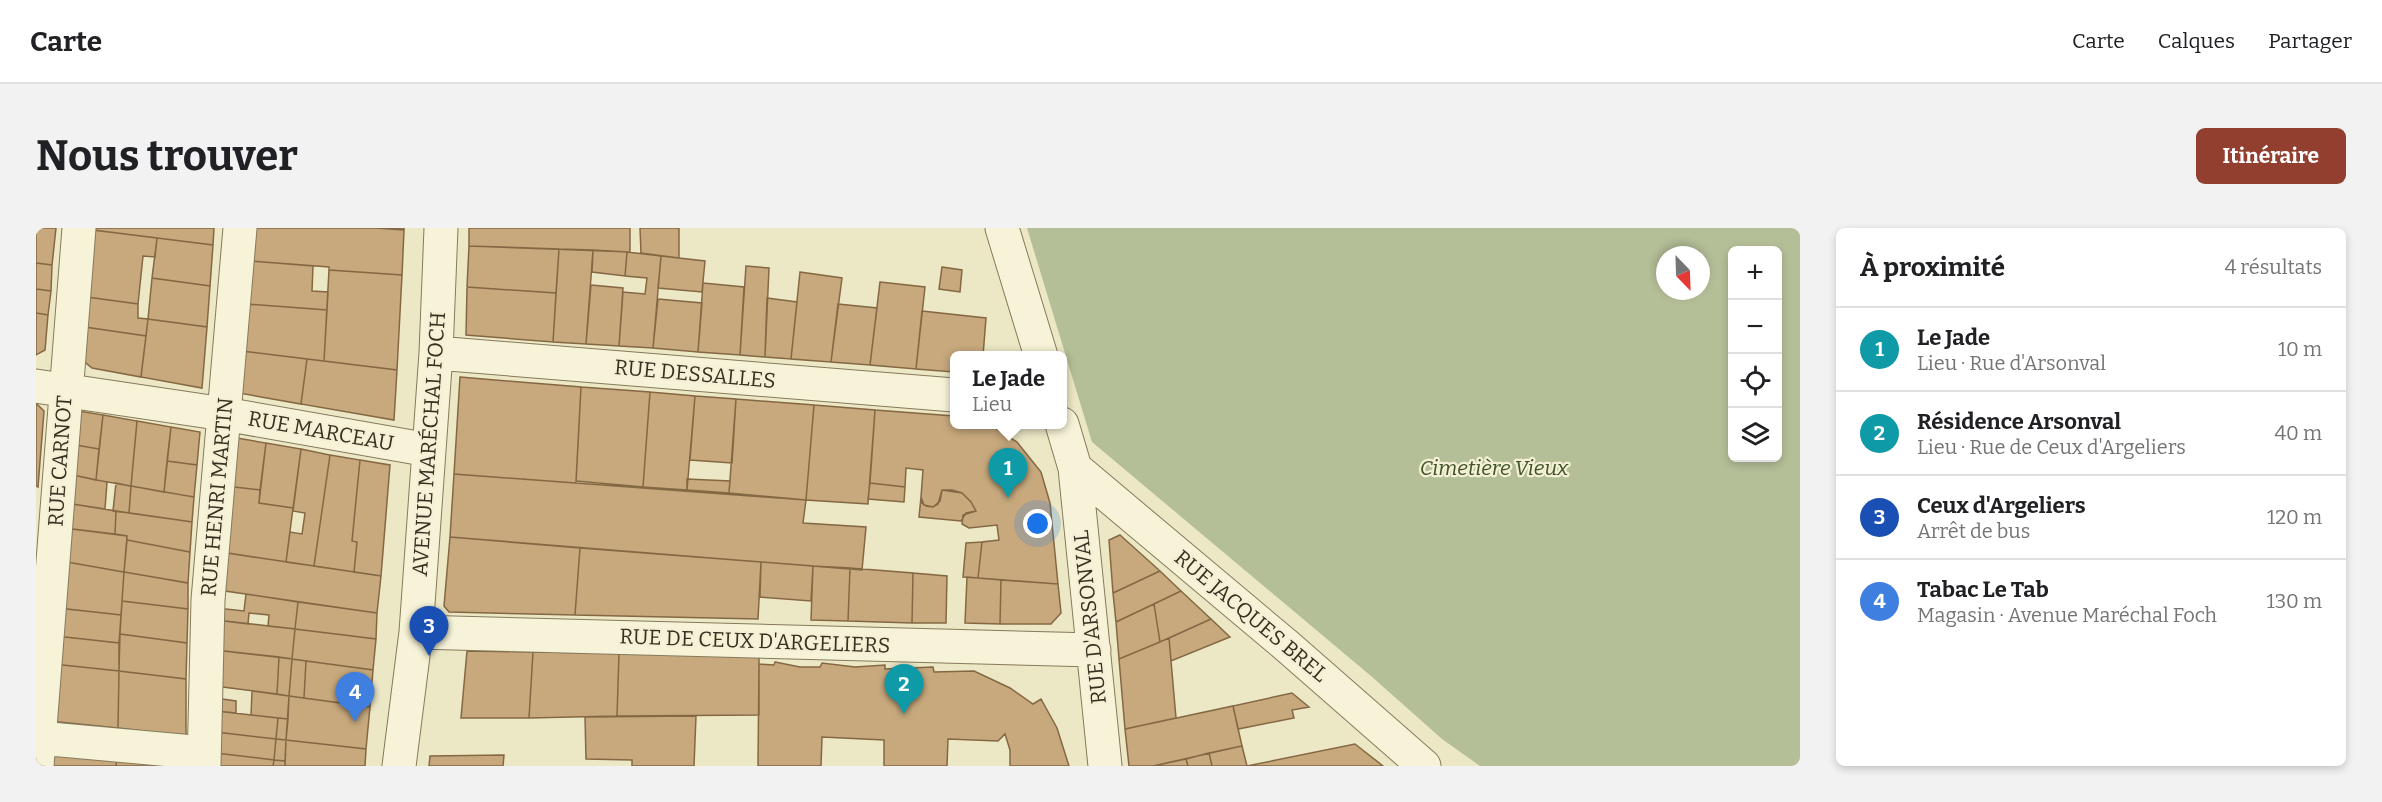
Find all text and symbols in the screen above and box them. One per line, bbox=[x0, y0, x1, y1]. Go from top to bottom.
text: Carte bbox=[30, 25, 102, 58]
text: Carte bbox=[2072, 28, 2125, 54]
text: Calques bbox=[2158, 28, 2235, 54]
text: Partager bbox=[2268, 28, 2352, 54]
button: Itinéraire bbox=[2196, 128, 2346, 184]
text: Nous trouver bbox=[36, 131, 298, 181]
north arrow bbox=[1656, 246, 1710, 300]
map controls bbox=[1728, 246, 1782, 462]
button: + bbox=[1728, 246, 1782, 300]
text: À proximité bbox=[1860, 252, 2005, 283]
text: 4 résultats bbox=[2225, 255, 2322, 279]
button: − bbox=[1728, 300, 1782, 354]
street label: AVENUE MARÉCHAL FOCH bbox=[407, 311, 451, 577]
text: Le Jade bbox=[1917, 324, 1990, 351]
text: 1 bbox=[1875, 337, 1884, 361]
text: 10 m bbox=[2278, 337, 2322, 361]
popup bbox=[950, 351, 1067, 429]
text: Lieu · Rue d'Arsonval bbox=[1917, 351, 2106, 375]
street label: RUE DESSALLES bbox=[613, 354, 777, 394]
button: locate bbox=[1728, 354, 1782, 408]
text: Le Jade bbox=[972, 365, 1045, 392]
text: Lieu bbox=[972, 392, 1012, 416]
street label: RUE CARNOT bbox=[42, 395, 78, 527]
street label: RUE HENRI MARTIN bbox=[195, 396, 239, 598]
street label: RUE MARCEAU bbox=[246, 405, 396, 457]
button: layers bbox=[1728, 408, 1782, 462]
text: Résidence Arsonval bbox=[1917, 408, 2121, 435]
text: 2 bbox=[1874, 421, 1885, 445]
text: 40 m bbox=[2274, 421, 2322, 445]
text: Lieu · Rue de Ceux d'Argeliers bbox=[1917, 435, 2186, 459]
pin: 1 bbox=[988, 448, 1028, 498]
park label: Cimetière Vieux bbox=[1420, 455, 1569, 481]
text: Ceux d'Argeliers bbox=[1917, 492, 2086, 519]
text: 3 bbox=[1874, 505, 1885, 529]
text: 120 m bbox=[2267, 505, 2322, 529]
your location bbox=[1023, 509, 1052, 538]
text: Arrêt de bus bbox=[1917, 519, 2030, 543]
street label: RUE D'ARSONVAL bbox=[1068, 528, 1112, 705]
street label: RUE JACQUES BREL bbox=[1169, 544, 1333, 688]
text: Tabac Le Tab bbox=[1917, 576, 2049, 603]
text: 4 bbox=[1873, 589, 1886, 613]
text: 130 m bbox=[2267, 589, 2322, 613]
text: Magasin · Avenue Maréchal Foch bbox=[1917, 603, 2217, 627]
pin: 3 bbox=[410, 606, 448, 656]
street label: RUE DE CEUX D'ARGELIERS bbox=[619, 623, 891, 659]
pin: 2 bbox=[884, 664, 924, 714]
pin: 4 bbox=[336, 672, 374, 722]

